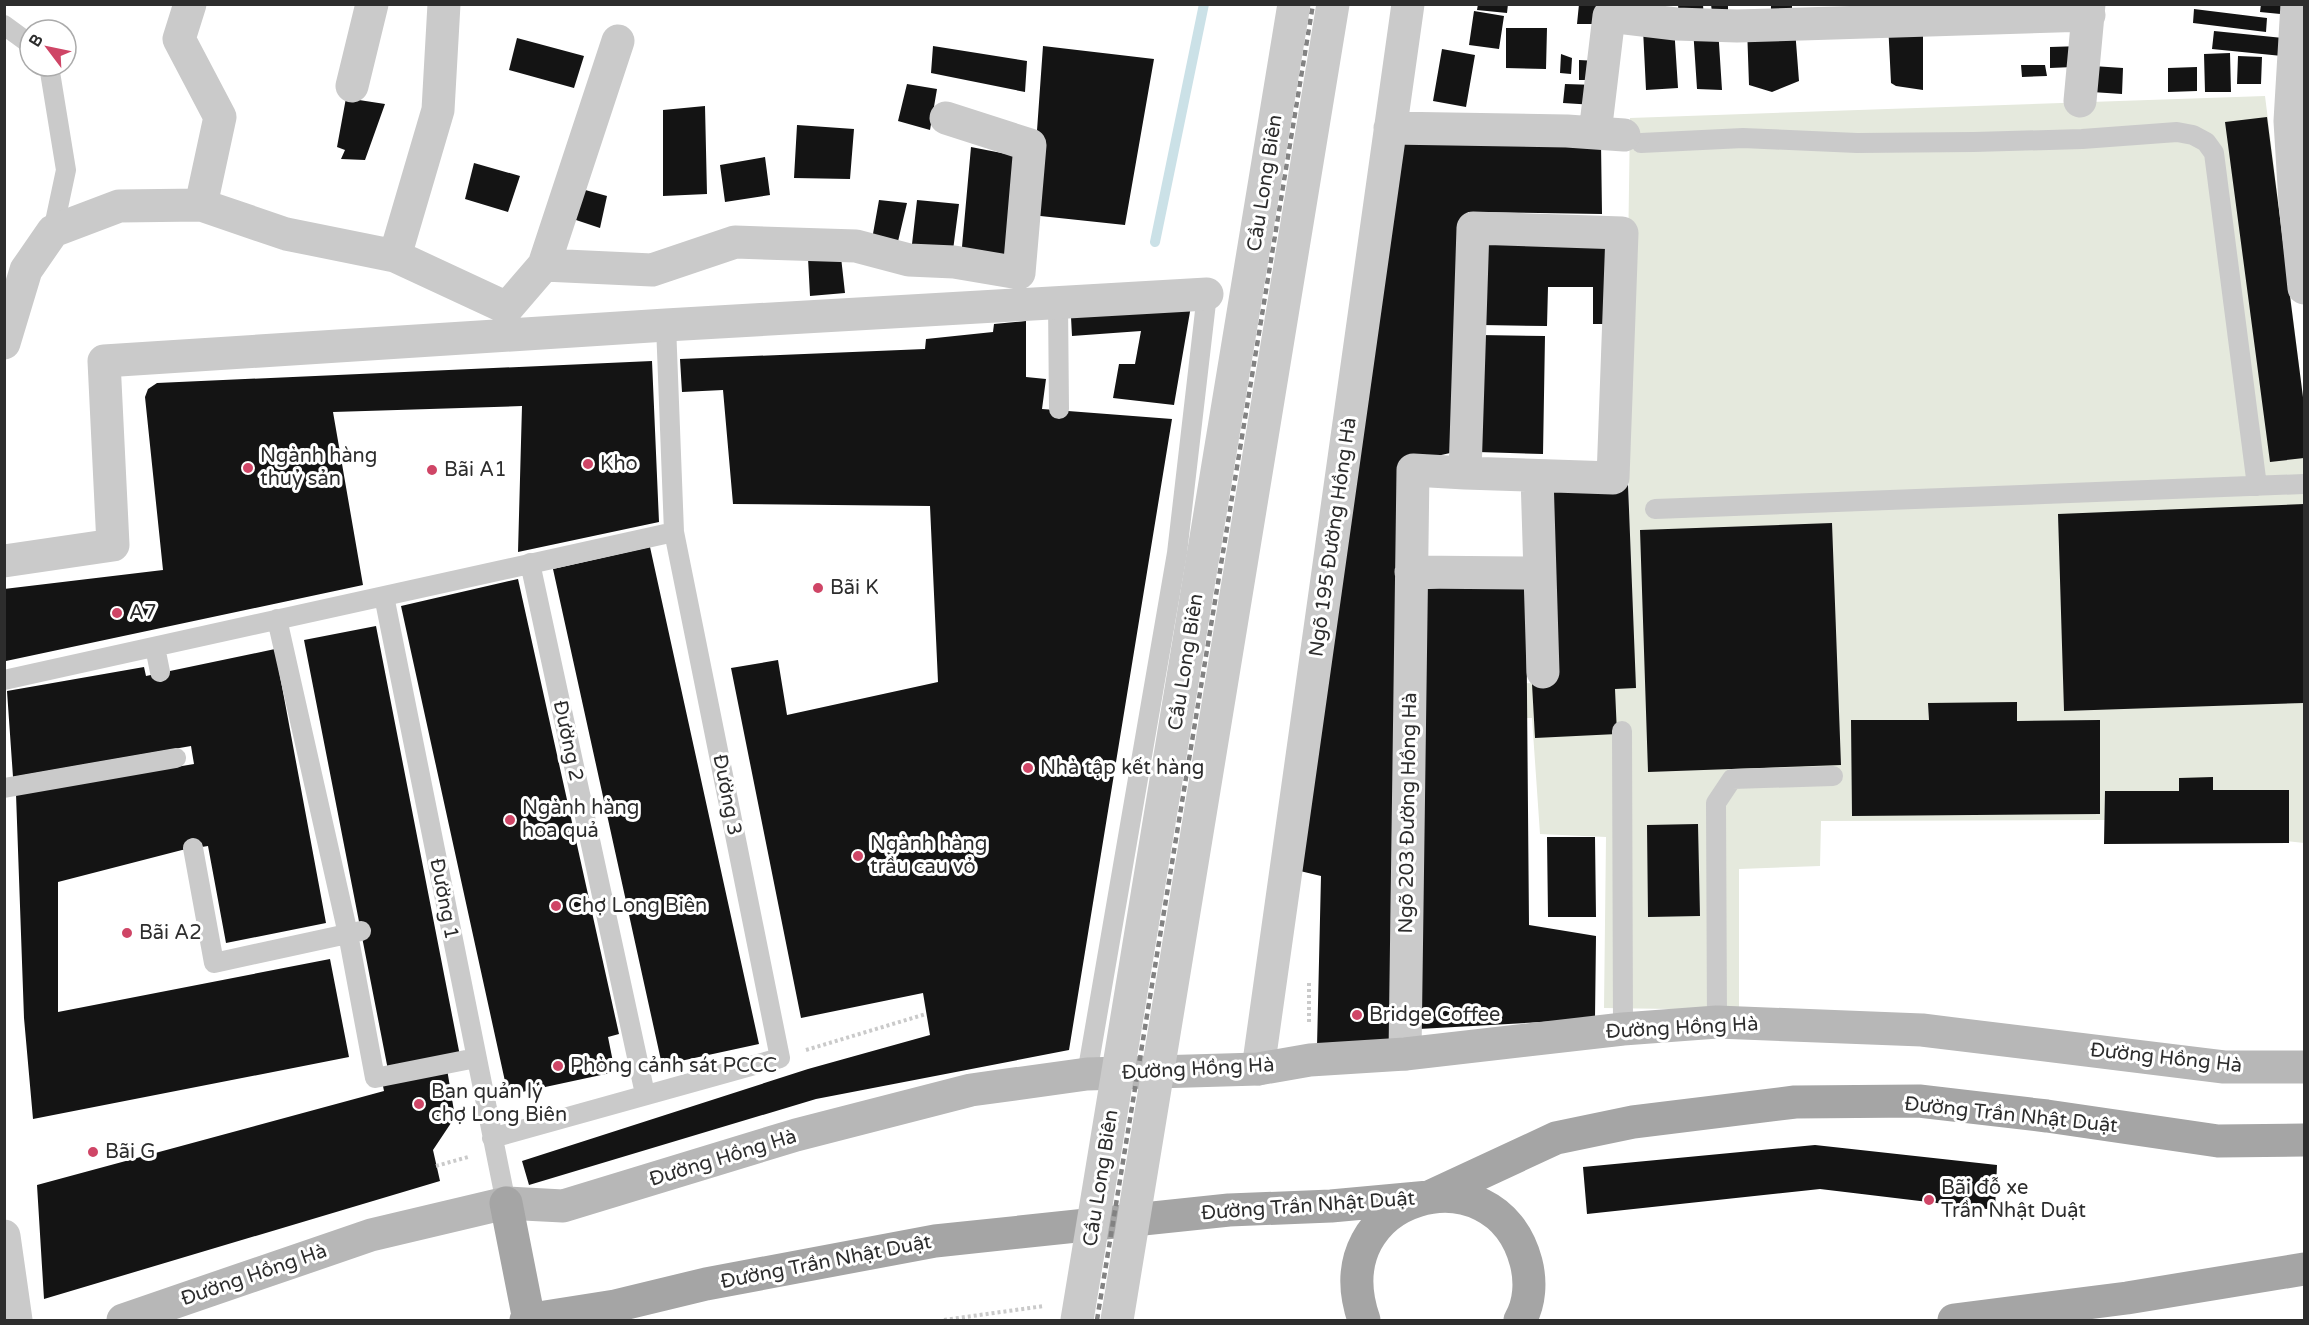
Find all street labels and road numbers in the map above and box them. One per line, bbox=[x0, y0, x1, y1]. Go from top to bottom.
street label: Cầu Long Biên bbox=[1242, 113, 1288, 253]
street label: Ngõ 195 Đường Hồng Hà bbox=[1304, 416, 1362, 658]
street label: Cầu Long Biên bbox=[1163, 592, 1209, 732]
street label: Ngõ 203 Đường Hồng Hà bbox=[1394, 692, 1422, 934]
street label: Đường 2 bbox=[548, 698, 588, 784]
street label: Đường 3 bbox=[707, 752, 747, 838]
street label: Đường 1 bbox=[424, 856, 464, 942]
street label: Đường Hồng Hà bbox=[1605, 1012, 1759, 1044]
street label: Đường Hồng Hà bbox=[2089, 1038, 2243, 1078]
street label: Đường Hồng Hà bbox=[1121, 1053, 1275, 1085]
street label: Đường Trần Nhật Duật bbox=[1903, 1092, 2119, 1138]
street label: Cầu Long Biên bbox=[1078, 1108, 1124, 1248]
street label: Đường Hồng Hà bbox=[646, 1124, 800, 1192]
street label: Đường Trần Nhật Duật bbox=[1200, 1187, 1416, 1225]
street label: Đường Trần Nhật Duật bbox=[719, 1230, 934, 1294]
street label: Đường Hồng Hà bbox=[178, 1239, 330, 1311]

